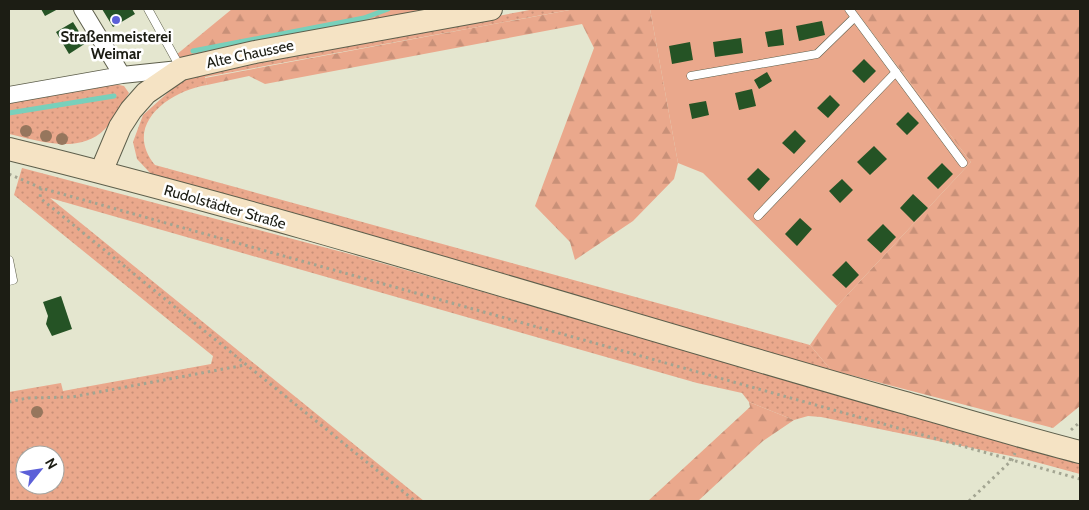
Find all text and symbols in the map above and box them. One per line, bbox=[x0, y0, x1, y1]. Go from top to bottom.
marker: Straßenmeisterei Weimar bbox=[110, 14, 122, 26]
place label: Straßenmeisterei Weimar bbox=[60, 28, 172, 63]
street label: Alte Chaussee bbox=[205, 36, 296, 72]
street label: Rudolstädter Straße bbox=[162, 181, 288, 233]
north arrow bbox=[15, 445, 65, 495]
text: N bbox=[41, 455, 62, 472]

